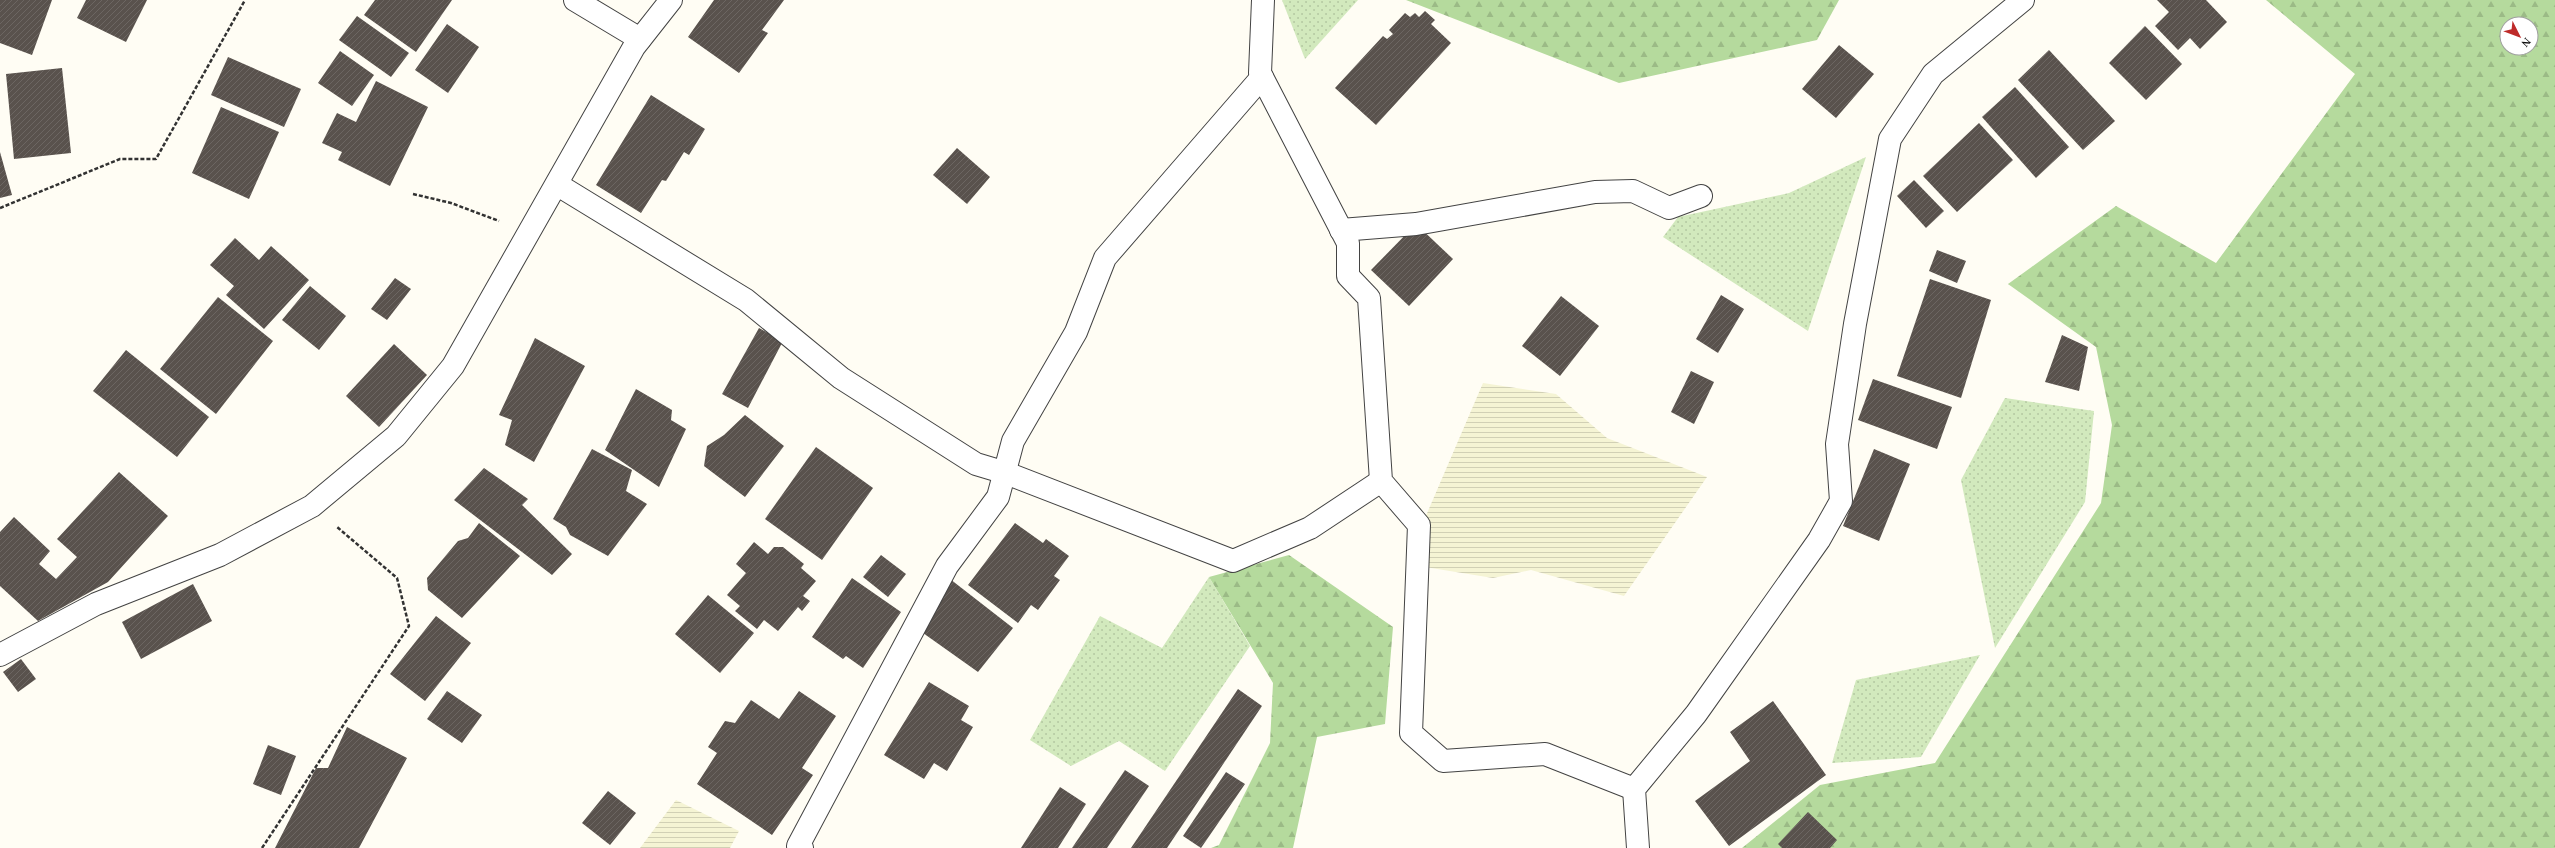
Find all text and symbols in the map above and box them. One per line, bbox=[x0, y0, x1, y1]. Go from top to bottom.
north arrow bbox=[2499, 16, 2539, 56]
text: N bbox=[2519, 36, 2534, 50]

